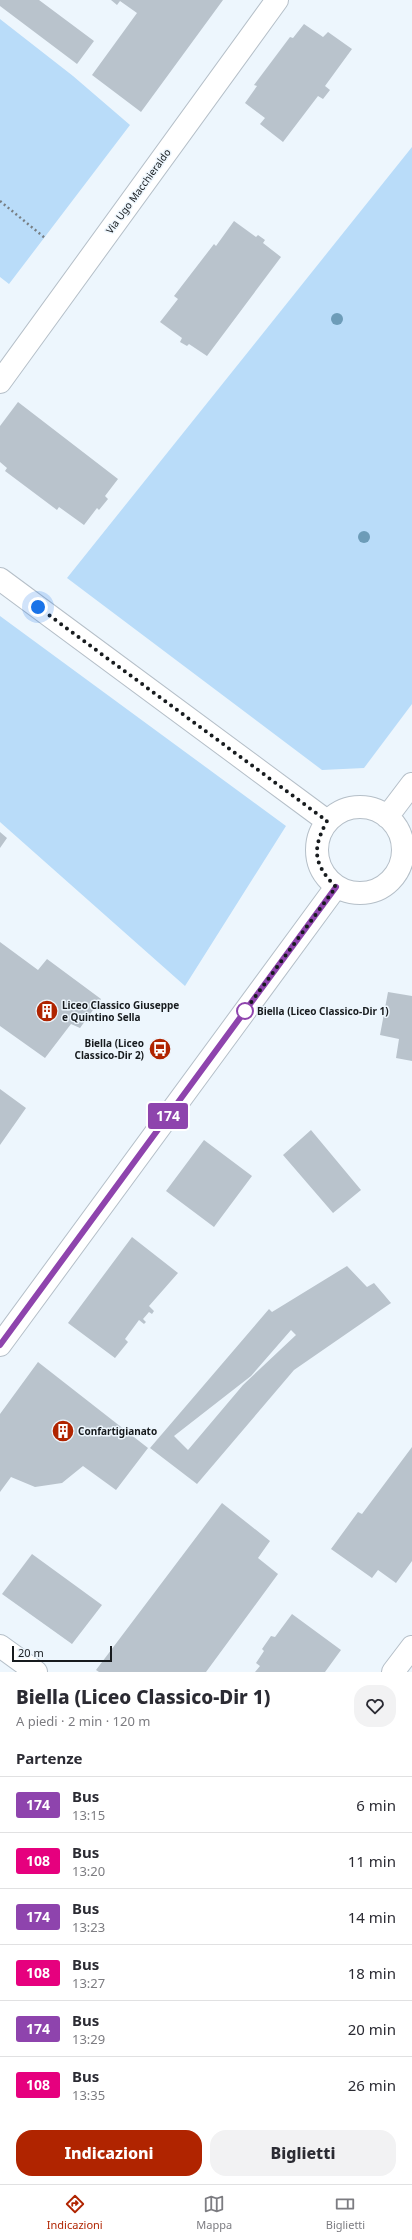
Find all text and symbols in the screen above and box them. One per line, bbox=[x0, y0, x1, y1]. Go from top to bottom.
street label: Via Ugo Macchieraldo bbox=[102, 146, 174, 236]
your location bbox=[28, 597, 48, 617]
building icon: Liceo Classico Giuseppe e Quintino Sella bbox=[34, 998, 60, 1024]
place label: Liceo Classico Giuseppe e Quintino Sella bbox=[62, 998, 179, 1024]
marker: Biella (Liceo Classico-Dir 1) bbox=[236, 1002, 254, 1020]
place label: Biella (Liceo Classico-Dir 1) bbox=[257, 1004, 389, 1018]
place label: Biella (Liceo Classico-Dir 2) bbox=[74, 1036, 144, 1062]
bus stop icon: Biella (Liceo Classico-Dir 2) bbox=[147, 1036, 173, 1062]
line badge: 174 bbox=[145, 1103, 191, 1129]
text: 174 bbox=[156, 1106, 180, 1125]
building icon: Confartigianato bbox=[50, 1418, 76, 1444]
place label: Confartigianato bbox=[78, 1424, 157, 1438]
scale bar bbox=[12, 1644, 112, 1663]
text: 20 m bbox=[18, 1645, 44, 1660]
text: Biella (Liceo Classico-Dir 1) bbox=[16, 1684, 270, 1710]
button: heart bbox=[354, 1685, 396, 1727]
text: A piedi · 2 min · 120 m bbox=[16, 1712, 150, 1730]
text: Partenze bbox=[16, 1748, 83, 1768]
text: Bus bbox=[72, 1786, 99, 1806]
text: 174 bbox=[26, 1795, 50, 1814]
text: 6 min bbox=[356, 1795, 396, 1815]
text: 13:15 bbox=[72, 1806, 105, 1824]
text: Bus bbox=[72, 1842, 99, 1862]
text: 108 bbox=[26, 1851, 50, 1870]
text: 11 min bbox=[348, 1851, 396, 1871]
text: 13:20 bbox=[72, 1862, 105, 1880]
text: Bus bbox=[72, 1898, 99, 1918]
text: 174 bbox=[26, 1907, 50, 1926]
text: 14 min bbox=[348, 1907, 396, 1927]
text: 13:23 bbox=[72, 1918, 105, 1936]
text: Bus bbox=[72, 1954, 99, 1974]
text: 108 bbox=[26, 1963, 50, 1982]
text: 18 min bbox=[348, 1963, 396, 1983]
text: 13:27 bbox=[72, 1974, 105, 1992]
text: Bus bbox=[72, 2010, 99, 2030]
text: 174 bbox=[26, 2019, 50, 2038]
text: 20 min bbox=[348, 2019, 396, 2039]
text: 13:29 bbox=[72, 2030, 105, 2048]
text: Bus bbox=[72, 2066, 99, 2086]
text: 108 bbox=[26, 2075, 50, 2094]
text: 26 min bbox=[348, 2075, 396, 2095]
text: 13:35 bbox=[72, 2086, 105, 2104]
button: Indicazioni bbox=[16, 2130, 202, 2176]
button: Biglietti bbox=[210, 2130, 396, 2176]
tab: Indicazioni bbox=[47, 2193, 103, 2232]
tab: Mappa bbox=[196, 2193, 232, 2232]
tab: Biglietti bbox=[326, 2193, 365, 2232]

